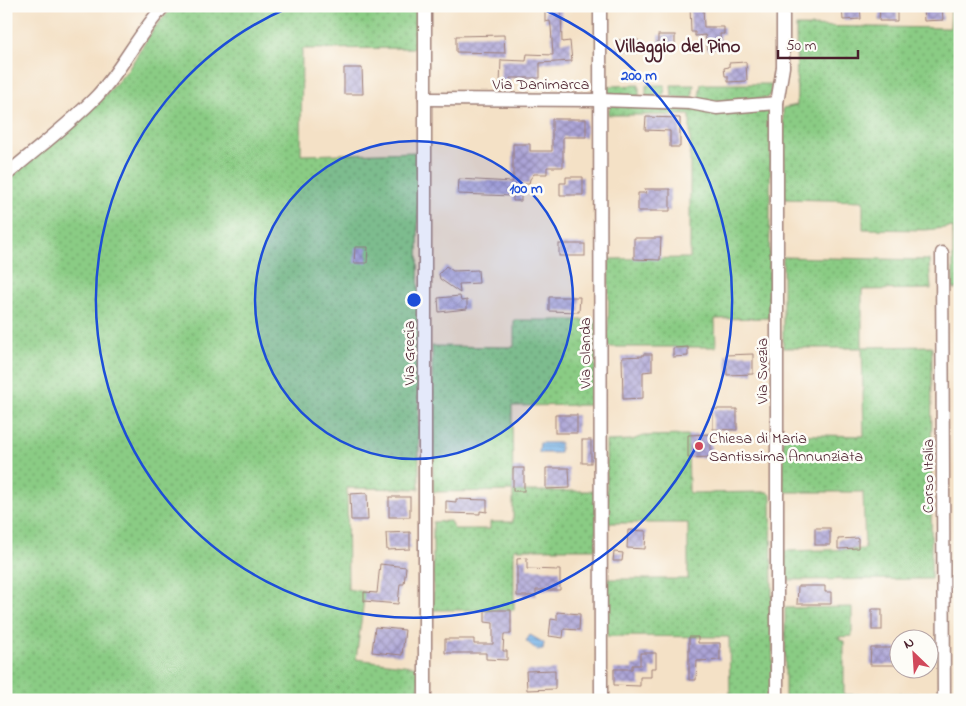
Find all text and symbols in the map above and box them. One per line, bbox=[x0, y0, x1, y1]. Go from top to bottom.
scale bar bbox=[778, 28, 858, 60]
district label: Villaggio del Pino bbox=[615, 34, 740, 63]
text: 50 m bbox=[786, 35, 817, 57]
text: 200 m bbox=[620, 65, 657, 87]
street label: Via Danimarca bbox=[492, 73, 589, 97]
text: 100 m bbox=[509, 178, 543, 200]
centre of rings bbox=[405, 291, 423, 309]
street label: Via Olanda bbox=[574, 317, 598, 390]
street label: Via Grecia bbox=[398, 321, 422, 386]
street label: Via Svezia bbox=[751, 338, 775, 405]
place label: Chiesa di Maria Santissima Annunziata bbox=[709, 427, 863, 469]
street label: Corso Italia bbox=[917, 439, 941, 513]
marker: Chiesa di Maria Santissima Annunziata bbox=[693, 440, 705, 452]
north arrow bbox=[888, 628, 938, 678]
text: N bbox=[900, 632, 918, 655]

